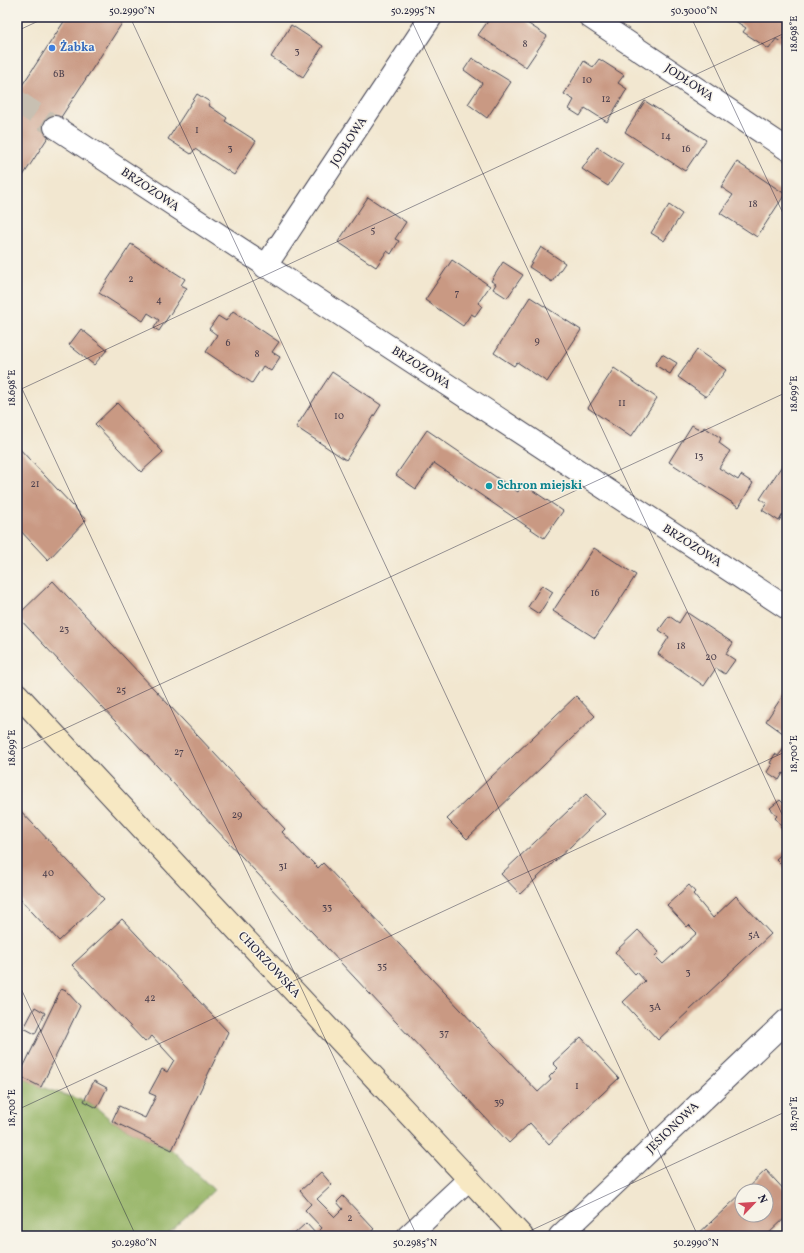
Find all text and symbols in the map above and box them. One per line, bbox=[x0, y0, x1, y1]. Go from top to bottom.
text: 50.2990°N bbox=[109, 4, 156, 18]
text: 50.2995°N bbox=[391, 4, 436, 18]
text: 50.3000°N bbox=[671, 4, 718, 18]
text: 18.698°E bbox=[787, 16, 801, 52]
house number: 8 bbox=[522, 37, 528, 51]
place label: Żabka bbox=[60, 40, 95, 56]
marker: Żabka bbox=[47, 43, 57, 53]
house number: 3 bbox=[294, 44, 300, 58]
street label: JODŁOWA bbox=[661, 61, 717, 106]
house number: 6B bbox=[53, 67, 65, 81]
house number: 10 bbox=[582, 73, 592, 87]
house number: 12 bbox=[601, 92, 611, 106]
street label: JODŁOWA bbox=[327, 114, 371, 170]
house number: 1 bbox=[195, 123, 199, 137]
house number: 14 bbox=[661, 129, 671, 143]
house number: 3 bbox=[227, 141, 233, 155]
house number: 16 bbox=[682, 142, 690, 156]
street label: BRZOZOWA bbox=[118, 164, 183, 216]
house number: 18 bbox=[749, 197, 757, 211]
house number: 5 bbox=[371, 223, 376, 237]
house number: 2 bbox=[128, 272, 134, 286]
house number: 7 bbox=[455, 286, 460, 300]
house number: 4 bbox=[156, 293, 162, 307]
house number: 9 bbox=[534, 334, 540, 348]
house number: 6 bbox=[225, 336, 231, 350]
street label: BRZOZOWA bbox=[388, 343, 454, 393]
house number: 8 bbox=[254, 347, 260, 361]
text: 18.698°E bbox=[5, 370, 19, 406]
text: 18.699°E bbox=[787, 376, 801, 412]
house number: 11 bbox=[618, 396, 626, 410]
house number: 10 bbox=[334, 409, 344, 423]
house number: 13 bbox=[694, 449, 704, 463]
house number: 21 bbox=[30, 477, 40, 491]
place label: Schron miejski bbox=[497, 478, 582, 494]
marker: Schron miejski bbox=[484, 481, 494, 491]
street label: BRZOZOWA bbox=[659, 521, 725, 571]
house number: 16 bbox=[591, 586, 599, 600]
house number: 23 bbox=[59, 622, 69, 636]
house number: 18 bbox=[677, 639, 685, 653]
house number: 20 bbox=[705, 650, 717, 664]
house number: 25 bbox=[116, 683, 126, 697]
text: 18.699°E bbox=[5, 730, 19, 766]
text: 18.700°E bbox=[787, 735, 801, 773]
house number: 27 bbox=[174, 745, 184, 759]
house number: 29 bbox=[232, 808, 242, 822]
house number: 31 bbox=[278, 859, 288, 873]
house number: 40 bbox=[42, 866, 54, 880]
house number: 33 bbox=[322, 900, 332, 914]
street label: CHORZOWSKA bbox=[234, 928, 304, 1002]
house number: 5A bbox=[748, 928, 760, 942]
house number: 35 bbox=[377, 959, 387, 973]
house number: 3 bbox=[685, 965, 691, 979]
house number: 42 bbox=[144, 991, 156, 1005]
house number: 3A bbox=[649, 1000, 661, 1014]
house number: 37 bbox=[439, 1026, 449, 1040]
house number: 1 bbox=[575, 1079, 579, 1093]
text: 18.700°E bbox=[5, 1089, 19, 1127]
house number: 39 bbox=[494, 1095, 504, 1109]
text: 18.701°E bbox=[787, 1096, 801, 1132]
street label: JESIONOWA bbox=[643, 1098, 703, 1157]
north arrow bbox=[734, 1183, 774, 1223]
text: N bbox=[753, 1193, 770, 1206]
house number: 2 bbox=[347, 1211, 353, 1225]
text: 50.2980°N bbox=[111, 1236, 157, 1250]
text: 50.2985°N bbox=[393, 1236, 438, 1250]
text: 50.2990°N bbox=[673, 1236, 720, 1250]

